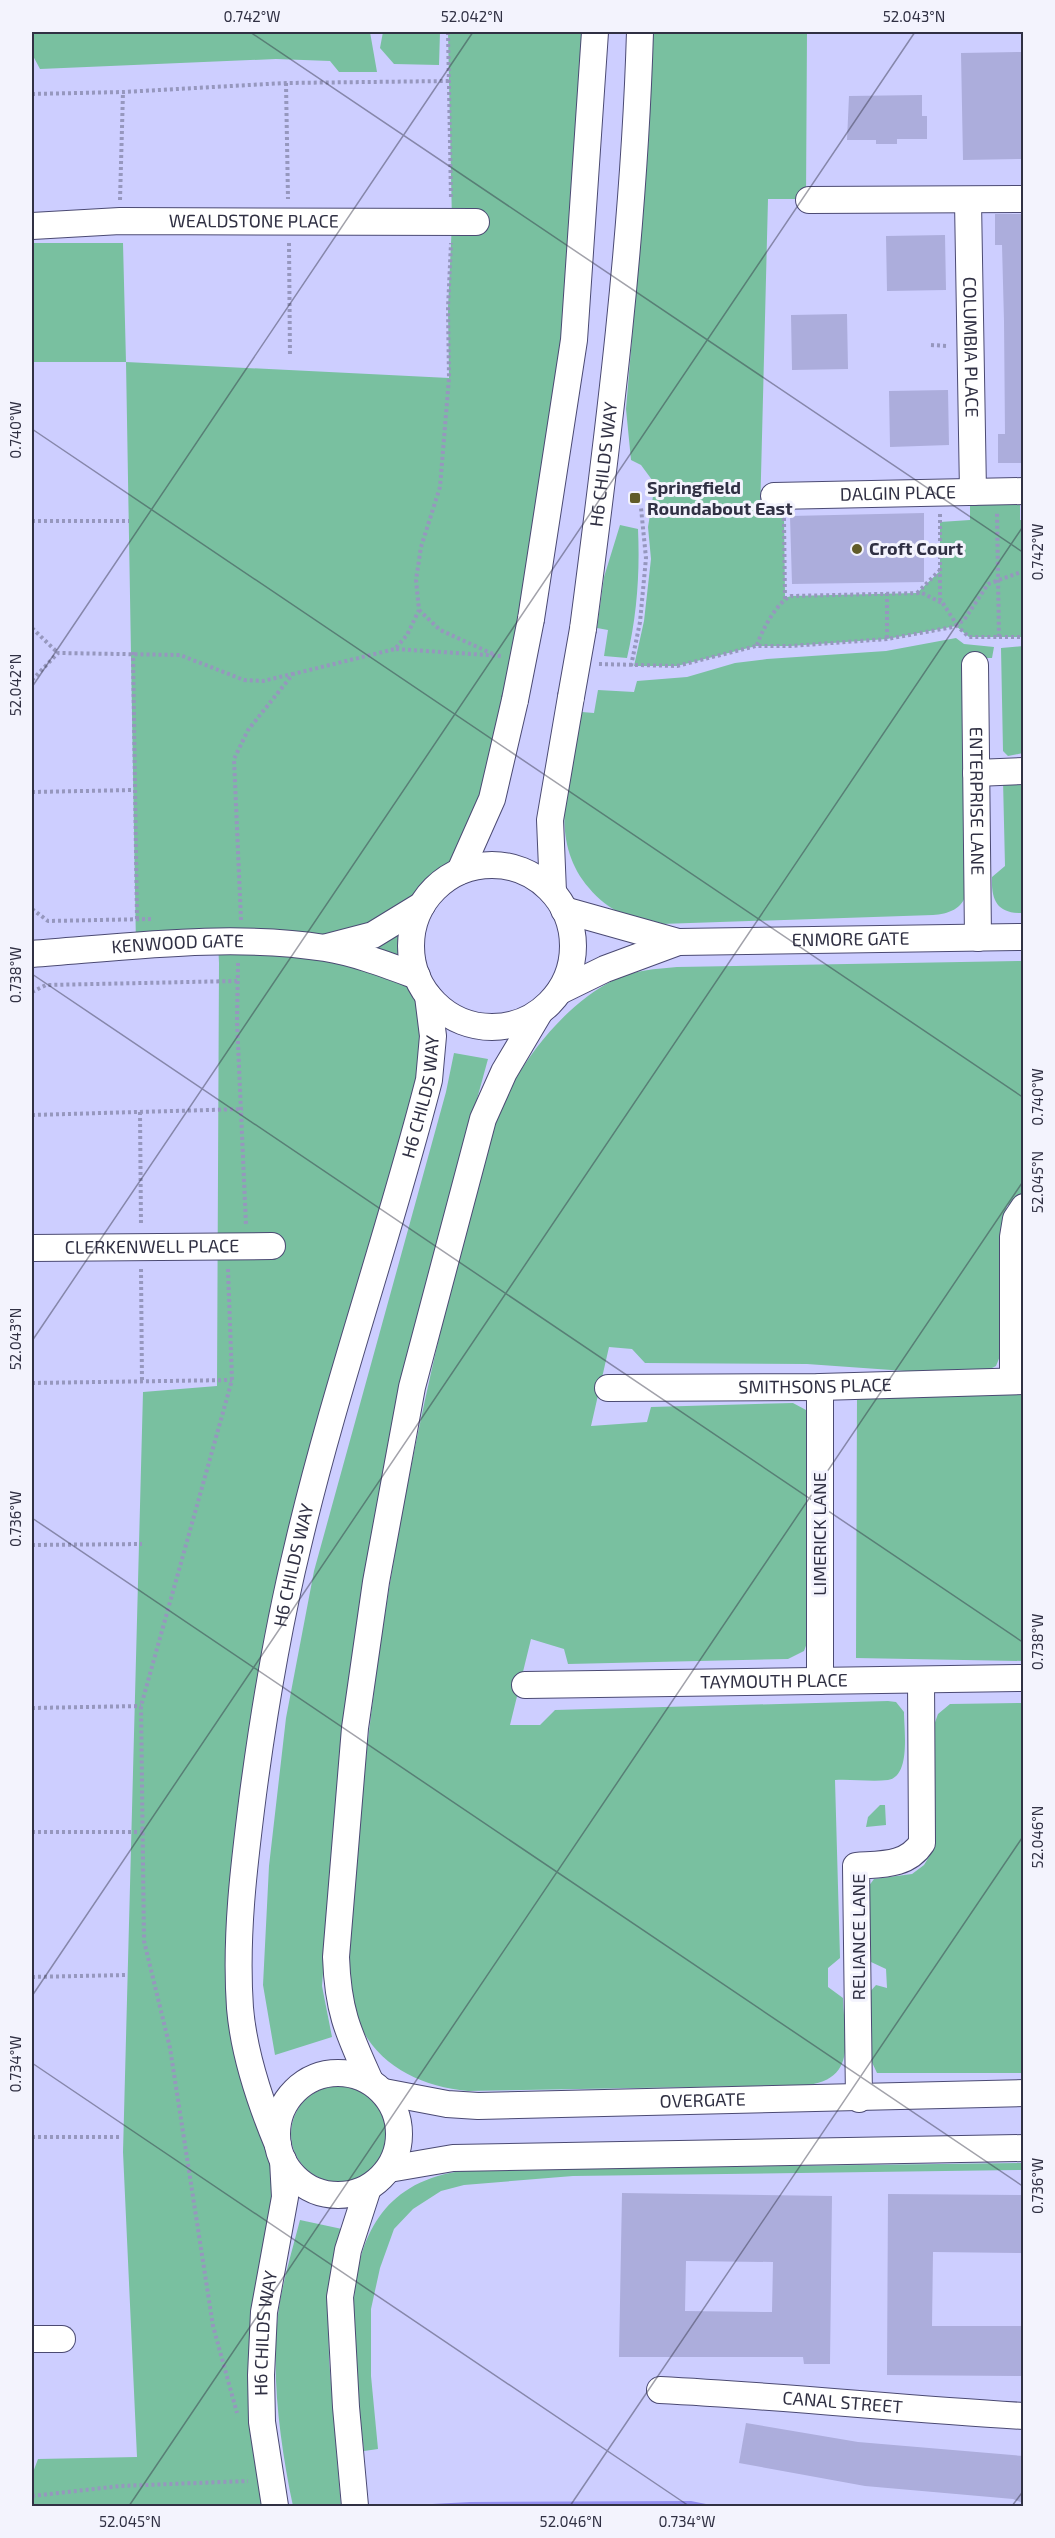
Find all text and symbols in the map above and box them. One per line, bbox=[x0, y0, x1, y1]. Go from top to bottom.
text: 0.742°W bbox=[224, 7, 280, 25]
text: 52.042°N bbox=[441, 7, 503, 25]
text: 52.043°N bbox=[883, 7, 945, 25]
street label: WEALDSTONE PLACE bbox=[169, 209, 339, 232]
street label: COLUMBIA PLACE bbox=[959, 276, 984, 418]
street label: H6 CHILDS WAY bbox=[584, 400, 621, 528]
text: 0.740°W bbox=[6, 401, 24, 459]
place label: Springfield Roundabout East bbox=[647, 476, 793, 519]
street label: DALGIN PLACE bbox=[840, 480, 956, 505]
marker: Springfield Roundabout East bbox=[628, 491, 642, 505]
text: 0.742°W bbox=[1028, 524, 1046, 580]
place label: Croft Court bbox=[869, 537, 964, 559]
marker: Croft Court bbox=[850, 542, 864, 556]
text: 52.042°N bbox=[6, 654, 24, 716]
street label: ENTERPRISE LANE bbox=[966, 727, 989, 875]
street label: ENMORE GATE bbox=[791, 927, 910, 950]
street label: KENWOOD GATE bbox=[110, 929, 244, 957]
text: 0.738°W bbox=[6, 947, 24, 1003]
street label: H6 CHILDS WAY bbox=[396, 1033, 443, 1161]
text: 0.740°W bbox=[1028, 1068, 1046, 1126]
text: 52.045°N bbox=[1028, 1151, 1046, 1213]
street label: CLERKENWELL PLACE bbox=[65, 1234, 239, 1258]
text: 52.043°N bbox=[6, 1308, 24, 1370]
street label: SMITHSONS PLACE bbox=[738, 1373, 892, 1397]
street label: LIMERICK LANE bbox=[808, 1472, 830, 1596]
text: 0.736°W bbox=[6, 1491, 24, 1547]
street label: H6 CHILDS WAY bbox=[268, 1500, 318, 1628]
text: 0.738°W bbox=[1028, 1614, 1046, 1670]
street label: TAYMOUTH PLACE bbox=[700, 1668, 848, 1693]
text: 52.046°N bbox=[1028, 1806, 1046, 1868]
street label: RELIANCE LANE bbox=[847, 1874, 869, 2000]
text: 0.734°W bbox=[6, 2036, 24, 2092]
street label: OVERGATE bbox=[659, 2088, 746, 2112]
text: 0.736°W bbox=[1028, 2158, 1046, 2214]
street label: H6 CHILDS WAY bbox=[249, 2268, 281, 2396]
street label: CANAL STREET bbox=[782, 2386, 904, 2418]
text: 52.045°N bbox=[99, 2512, 161, 2530]
text: 52.046°N bbox=[540, 2512, 602, 2530]
text: 0.734°W bbox=[659, 2512, 715, 2530]

